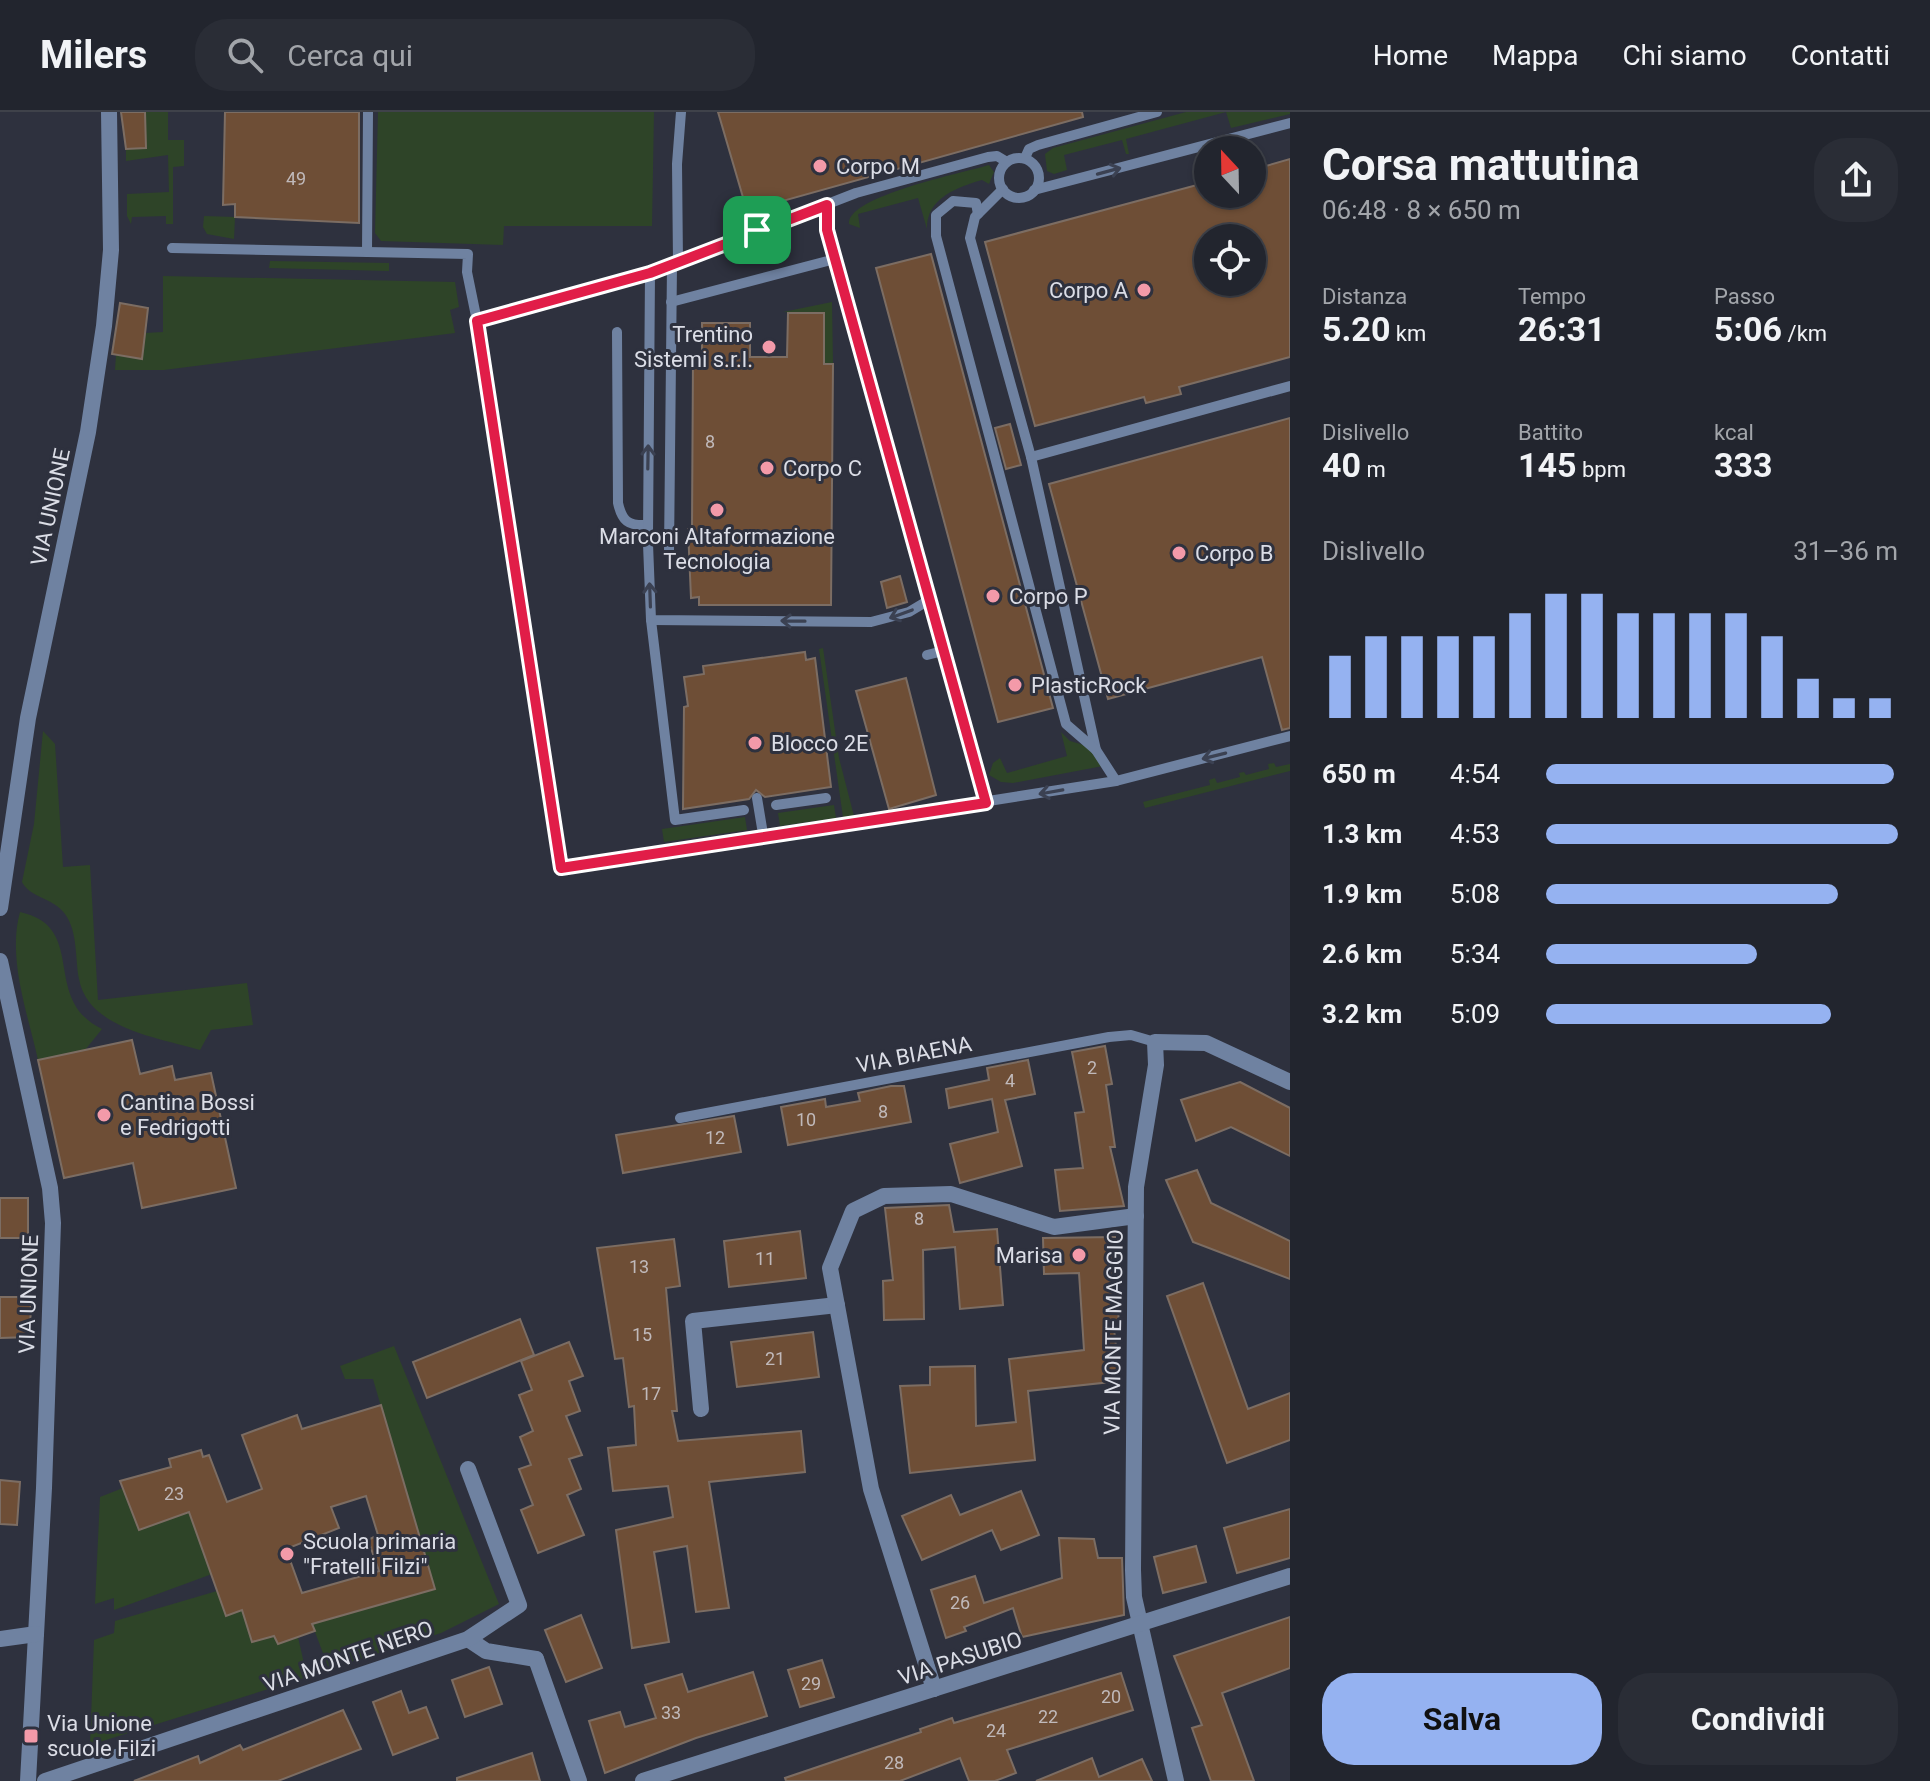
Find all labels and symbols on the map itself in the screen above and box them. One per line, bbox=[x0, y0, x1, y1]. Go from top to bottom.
north arrow bbox=[1194, 136, 1266, 208]
place label: Corpo M bbox=[836, 154, 920, 179]
marker: Corpo M bbox=[811, 157, 829, 175]
one-way arrow bbox=[1096, 162, 1122, 177]
house number: 49 bbox=[286, 168, 306, 189]
pin bbox=[723, 196, 791, 264]
place label: Corpo A bbox=[1049, 278, 1129, 303]
marker: Corpo A bbox=[1135, 281, 1153, 299]
place label: Trentino Sistemi s.r.l. bbox=[634, 322, 753, 372]
marker: Trentino Sistemi s.r.l. bbox=[760, 338, 778, 356]
house number: 8 bbox=[705, 431, 715, 452]
one-way arrow bbox=[640, 444, 656, 471]
street label: VIA UNIONE bbox=[26, 446, 75, 568]
place label: Corpo C bbox=[783, 456, 862, 481]
marker: Corpo C bbox=[758, 459, 776, 477]
marker: Marconi Altaformazione Tecnologia bbox=[708, 501, 726, 519]
place label: Marconi Altaformazione Tecnologia bbox=[599, 524, 835, 574]
place label: Corpo B bbox=[1195, 541, 1273, 566]
marker: Corpo B bbox=[1170, 544, 1188, 562]
one-way arrow bbox=[643, 582, 658, 609]
place label: Corpo P bbox=[1009, 584, 1088, 609]
marker: Corpo P bbox=[984, 587, 1002, 605]
one-way arrow bbox=[889, 608, 914, 622]
one-way arrow bbox=[780, 613, 807, 629]
place label: PlasticRock bbox=[1031, 673, 1147, 698]
marker: PlasticRock bbox=[1006, 676, 1024, 694]
place label: Blocco 2E bbox=[771, 731, 869, 756]
marker: Blocco 2E bbox=[746, 734, 764, 752]
one-way arrow bbox=[1202, 749, 1228, 764]
one-way arrow bbox=[1039, 786, 1064, 801]
street label: VIA BIAENA bbox=[854, 1031, 975, 1078]
house number: 2 bbox=[1087, 1057, 1097, 1078]
house number: 4 bbox=[1005, 1070, 1015, 1091]
place label: Cantina Bossi e Fedrigotti bbox=[120, 1090, 255, 1140]
house number: 8 bbox=[878, 1101, 888, 1122]
marker: Cantina Bossi e Fedrigotti bbox=[95, 1106, 113, 1124]
house number: 10 bbox=[796, 1109, 816, 1130]
house number: 12 bbox=[705, 1127, 725, 1148]
house number: 8 bbox=[914, 1208, 924, 1229]
street label: VIA MONTE MAGGIO bbox=[1099, 1229, 1128, 1435]
street label: VIA UNIONE bbox=[14, 1234, 43, 1354]
place label: Marisa bbox=[996, 1243, 1063, 1268]
marker: Marisa bbox=[1070, 1246, 1088, 1264]
house number: 11 bbox=[755, 1248, 775, 1269]
house number: 13 bbox=[629, 1256, 649, 1277]
house number: 15 bbox=[632, 1324, 652, 1345]
house number: 21 bbox=[765, 1348, 785, 1369]
house number: 17 bbox=[641, 1383, 661, 1404]
house number: 23 bbox=[164, 1483, 184, 1504]
place label: Scuola primaria "Fratelli Filzi" bbox=[303, 1529, 456, 1579]
marker: Scuola primaria "Fratelli Filzi" bbox=[278, 1545, 296, 1563]
house number: 26 bbox=[950, 1592, 970, 1613]
street label: VIA MONTE NERO bbox=[260, 1616, 436, 1697]
street label: VIA PASUBIO bbox=[895, 1627, 1025, 1690]
house number: 29 bbox=[801, 1673, 821, 1694]
house number: 20 bbox=[1101, 1686, 1121, 1707]
house number: 33 bbox=[661, 1702, 681, 1723]
house number: 22 bbox=[1038, 1706, 1058, 1727]
place label: Via Unione scuole Filzi bbox=[47, 1711, 156, 1761]
house number: 24 bbox=[986, 1720, 1006, 1741]
marker: Via Unione scuole Filzi bbox=[22, 1727, 40, 1745]
house number: 28 bbox=[884, 1752, 904, 1773]

